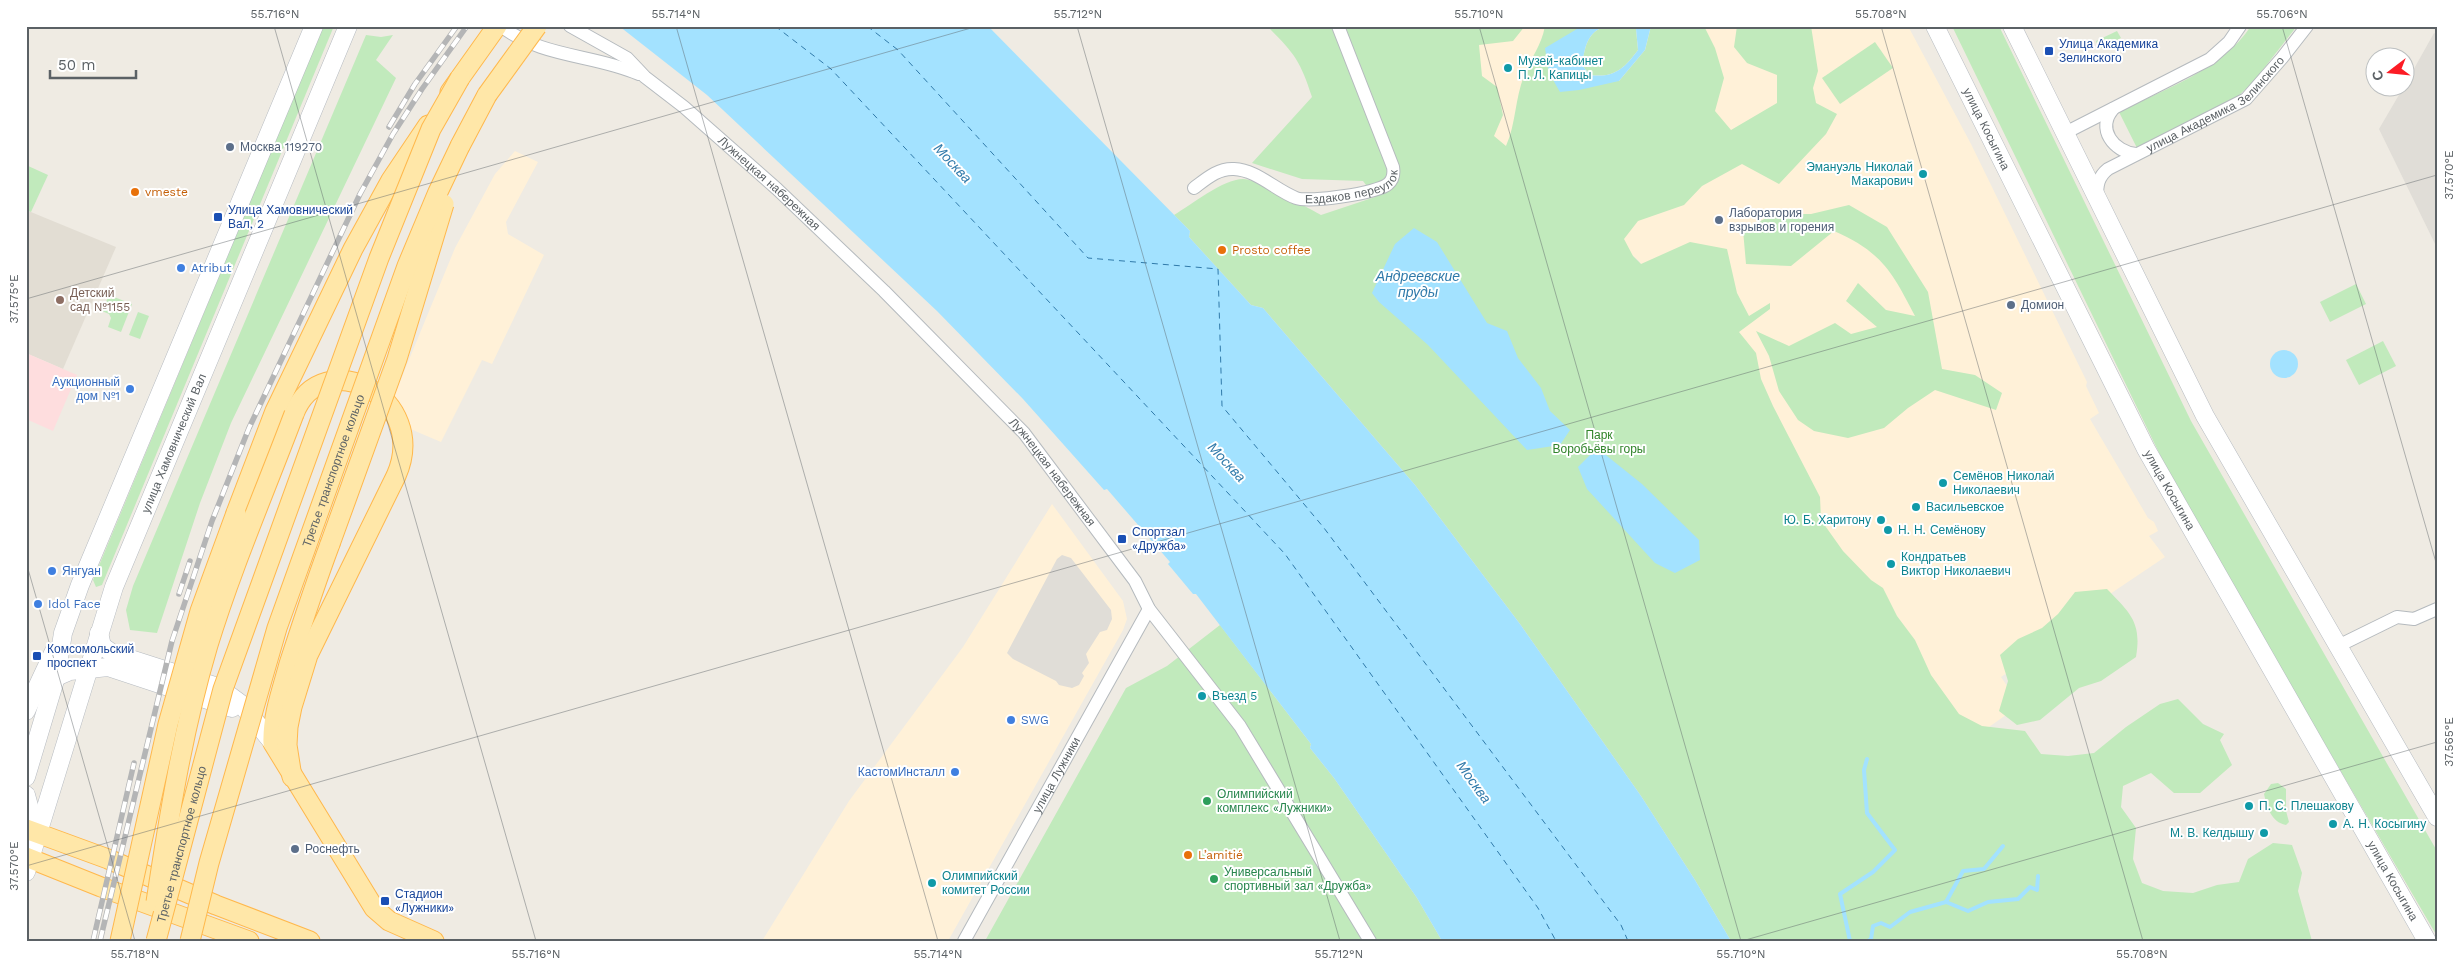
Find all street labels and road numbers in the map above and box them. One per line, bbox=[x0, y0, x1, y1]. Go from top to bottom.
street label: улица Академика Зелинского bbox=[2144, 53, 2287, 155]
street label: улица Косыгина bbox=[1960, 86, 2013, 173]
street label: Лужнецкая набережная bbox=[715, 133, 823, 233]
street label: Ездаков переулок bbox=[1305, 169, 1401, 206]
street label: улица Хамовнический Вал bbox=[139, 371, 209, 515]
street label: Третье транспортное кольцо bbox=[300, 392, 367, 549]
street label: Лужнецкая набережная bbox=[1006, 415, 1098, 529]
street label: улица Косыгина bbox=[2141, 448, 2198, 533]
street label: улица Лужники bbox=[1030, 735, 1083, 815]
street label: Третье транспортное кольцо bbox=[154, 764, 209, 924]
street label: улица Косыгина bbox=[2364, 838, 2421, 924]

